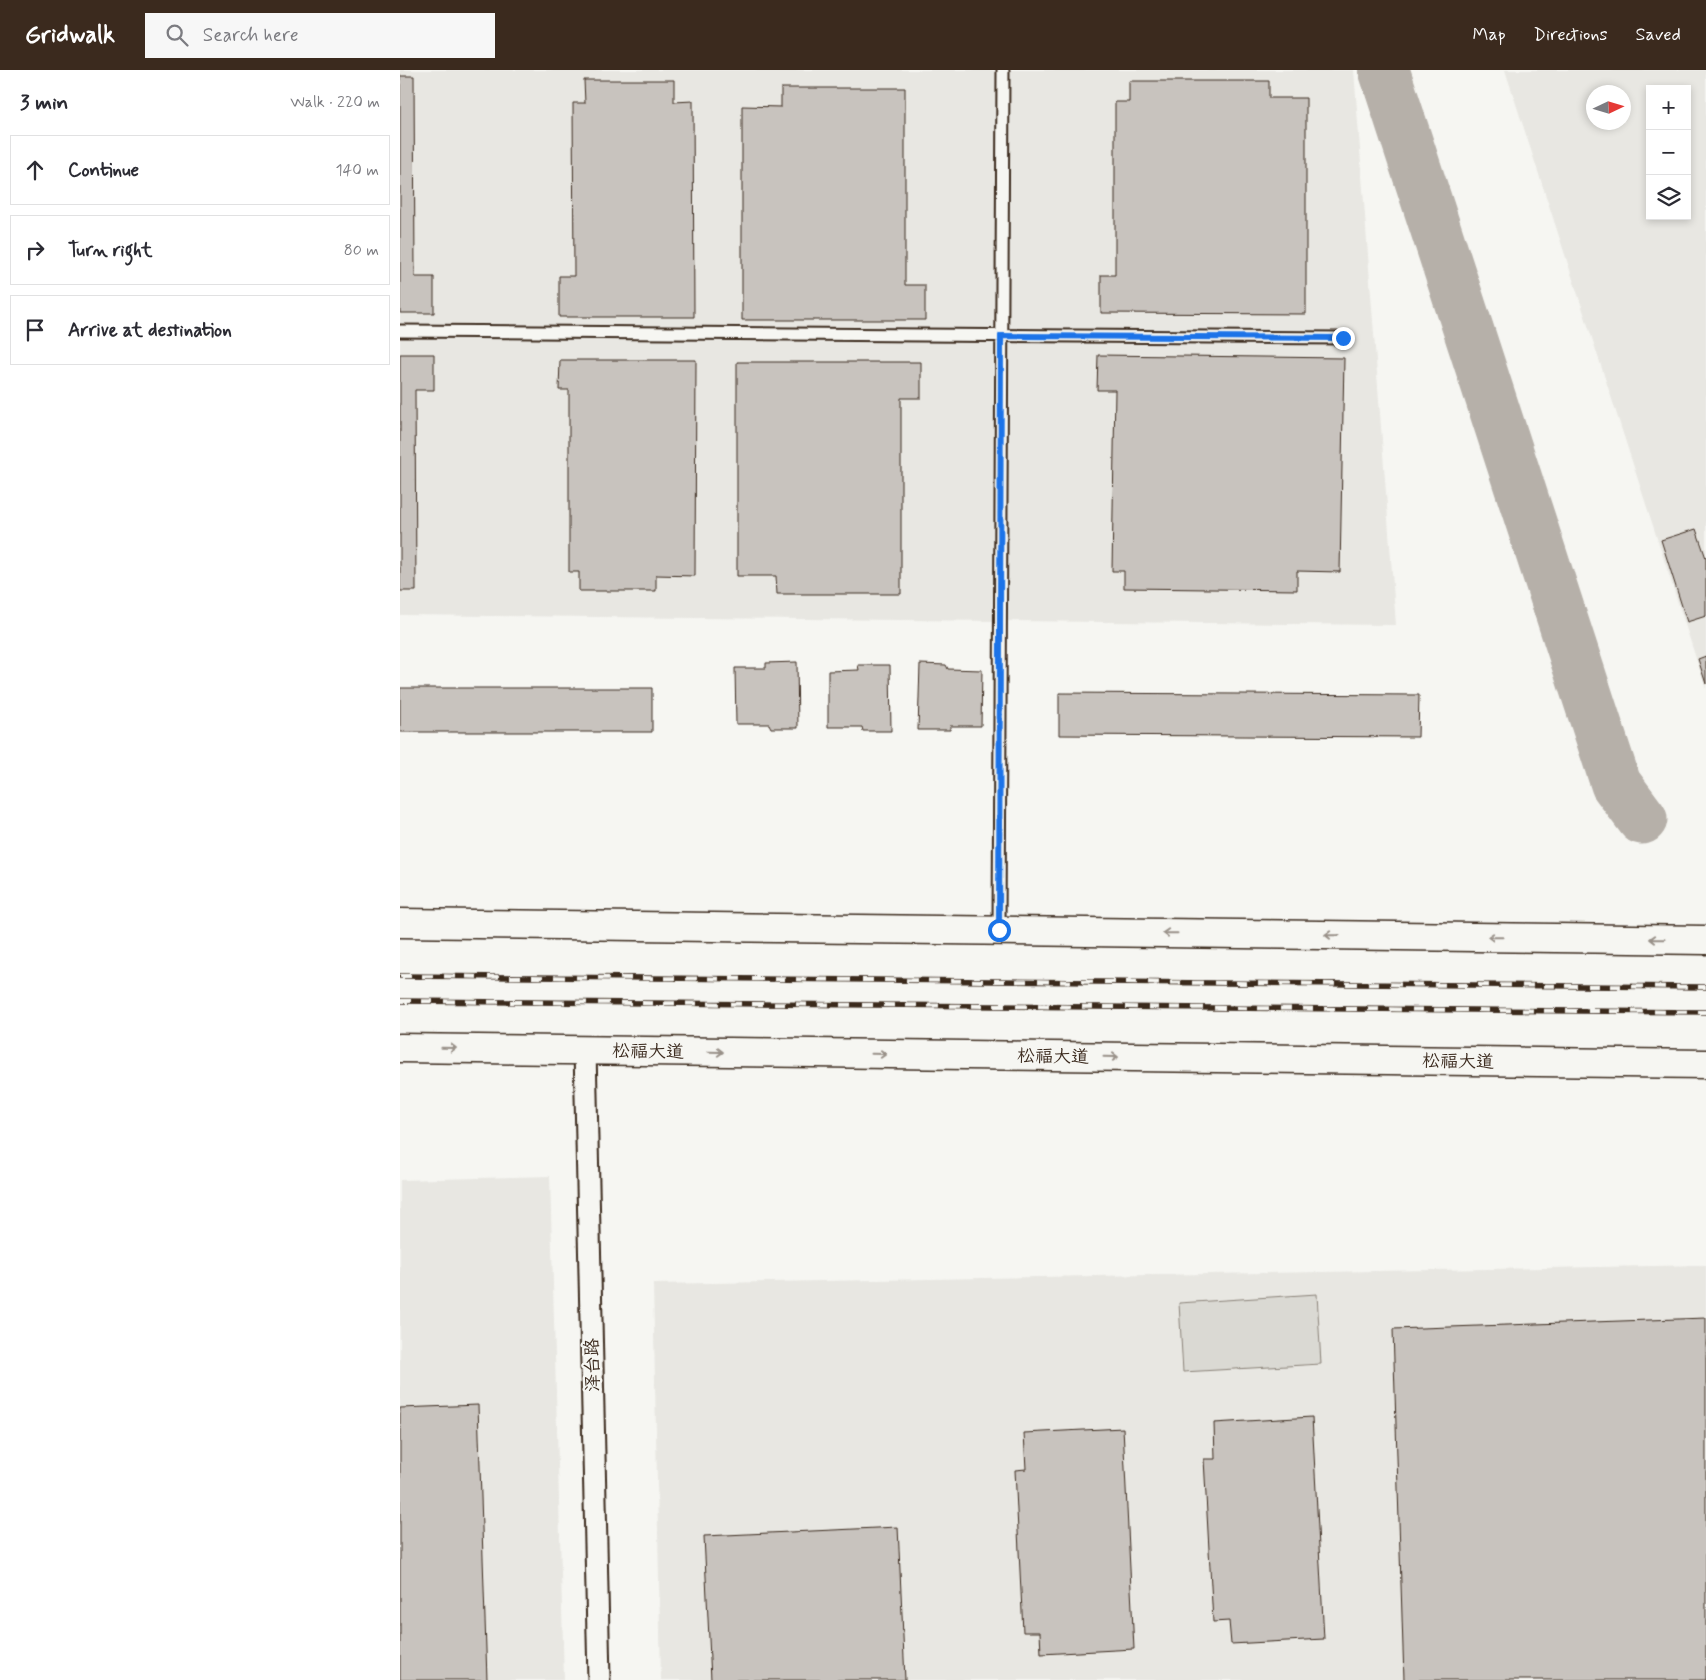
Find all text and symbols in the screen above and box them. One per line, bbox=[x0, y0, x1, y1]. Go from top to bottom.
search box bbox=[145, 13, 495, 58]
text: Gridwalk bbox=[25, 20, 115, 51]
icon: search bbox=[163, 21, 191, 49]
text: Search here bbox=[203, 23, 298, 48]
text: Map bbox=[1473, 23, 1506, 47]
text: Directions bbox=[1534, 23, 1608, 47]
text: Saved bbox=[1636, 23, 1681, 47]
north arrow bbox=[1586, 85, 1631, 130]
map controls bbox=[1646, 85, 1691, 220]
button: + bbox=[1646, 85, 1691, 130]
text: 3 min bbox=[20, 89, 68, 117]
text: Walk · 220 m bbox=[290, 92, 380, 113]
button: − bbox=[1646, 130, 1691, 175]
icon: ahead bbox=[21, 156, 49, 184]
text: Continue bbox=[68, 158, 139, 183]
text: 140 m bbox=[335, 160, 379, 181]
button: layers bbox=[1646, 175, 1691, 220]
icon: right bbox=[21, 236, 49, 264]
text: Turn right bbox=[68, 238, 152, 263]
text: 80 m bbox=[344, 240, 379, 261]
icon: arrive bbox=[21, 316, 49, 344]
text: Arrive at destination bbox=[68, 318, 232, 343]
route end bbox=[1332, 327, 1355, 350]
route start bbox=[988, 919, 1011, 942]
one-way arrow bbox=[1162, 928, 1178, 938]
one-way arrow bbox=[1325, 930, 1341, 940]
one-way arrow bbox=[1487, 932, 1504, 942]
one-way arrow bbox=[1650, 934, 1666, 944]
street label: 松福大道 bbox=[612, 1039, 684, 1065]
one-way arrow bbox=[440, 1043, 456, 1053]
street label: 松福大道 bbox=[1017, 1044, 1089, 1070]
one-way arrow bbox=[708, 1047, 724, 1057]
one-way arrow bbox=[870, 1049, 886, 1059]
street label: 松福大道 bbox=[1422, 1049, 1494, 1075]
one-way arrow bbox=[1102, 1052, 1119, 1062]
street label: 泽台路 bbox=[581, 1338, 605, 1392]

